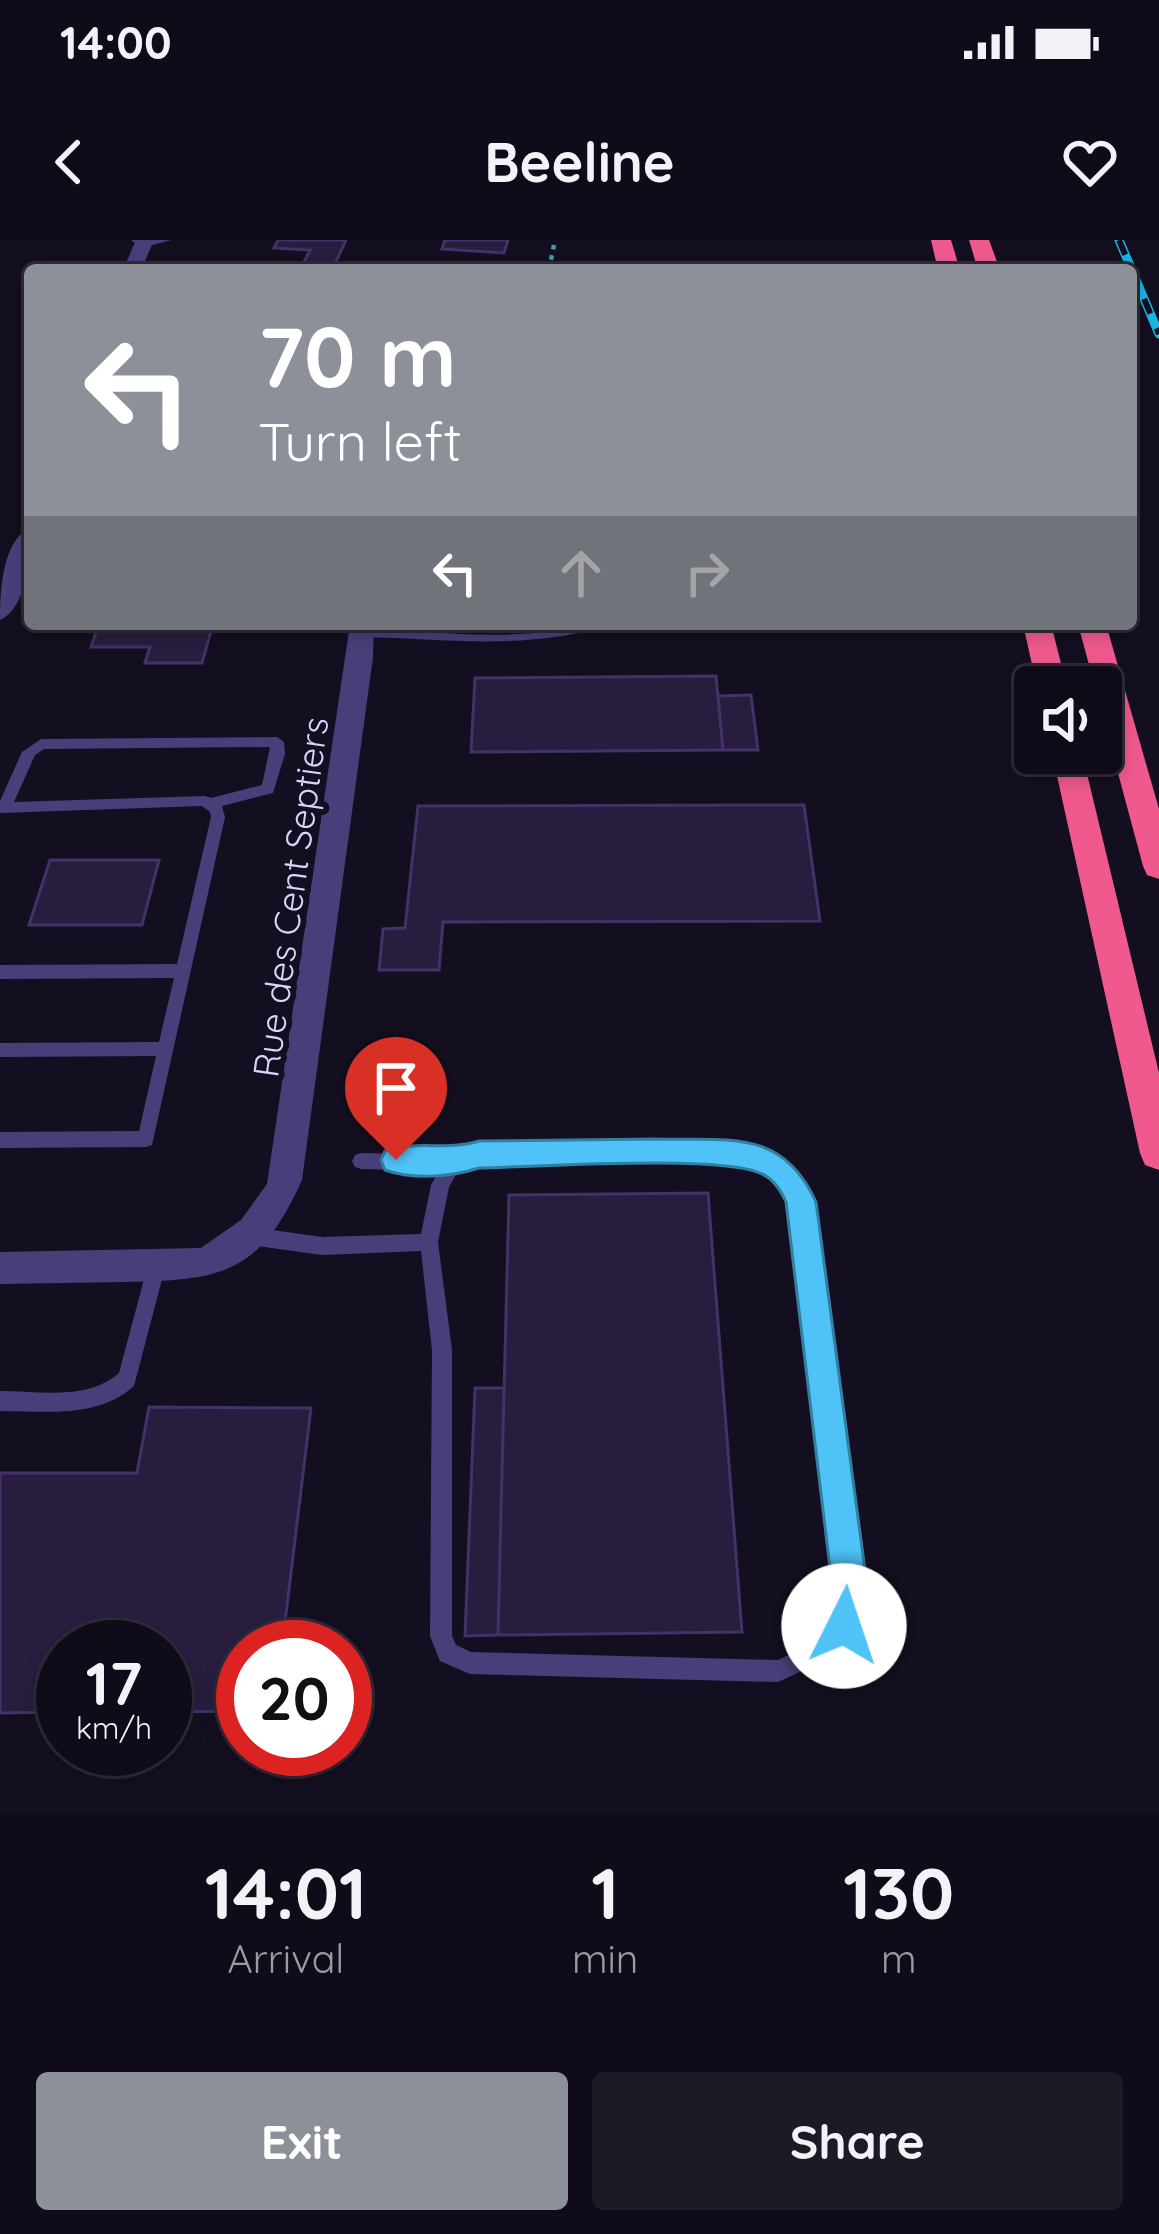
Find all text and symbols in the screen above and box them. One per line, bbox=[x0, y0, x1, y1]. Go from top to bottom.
text: 14:00 bbox=[60, 14, 172, 70]
text: Beeline bbox=[484, 128, 675, 196]
icon: back bbox=[36, 129, 102, 195]
icon: heart bbox=[1057, 129, 1123, 195]
text: 70 m bbox=[258, 303, 457, 408]
icon: left bbox=[60, 312, 216, 468]
text: Turn left bbox=[258, 407, 462, 475]
icon: left bbox=[422, 540, 488, 606]
icon: ahead bbox=[548, 540, 614, 606]
icon: right bbox=[674, 540, 740, 606]
map controls bbox=[1014, 666, 1122, 774]
button: sound bbox=[1014, 666, 1122, 774]
street label: Rue des Cent Septiers bbox=[242, 714, 338, 1080]
pin bbox=[345, 1037, 447, 1160]
icon: arrive bbox=[363, 1055, 429, 1121]
position arrow bbox=[781, 1563, 907, 1689]
speed limit sign: 20 bbox=[216, 1620, 372, 1776]
text: 17 bbox=[86, 1645, 142, 1720]
text: km/h bbox=[76, 1709, 152, 1747]
text: 14:01 bbox=[205, 1847, 367, 1937]
text: 1 bbox=[591, 1847, 619, 1937]
text: 130 bbox=[843, 1847, 954, 1937]
text: Arrival bbox=[228, 1934, 344, 1983]
text: min bbox=[572, 1934, 638, 1983]
text: m bbox=[881, 1934, 916, 1983]
button: Exit bbox=[36, 2072, 568, 2210]
button: Share bbox=[592, 2072, 1123, 2210]

